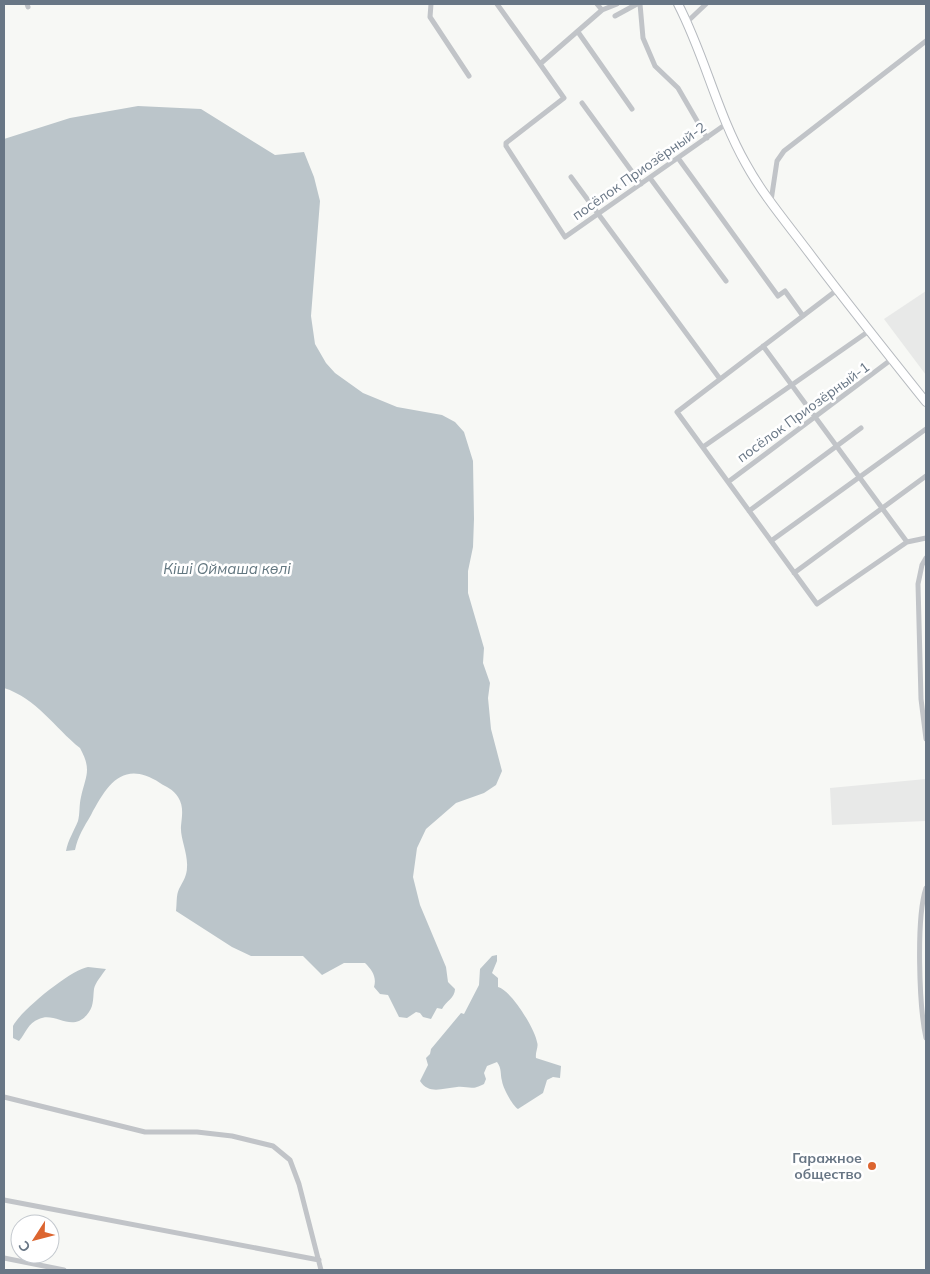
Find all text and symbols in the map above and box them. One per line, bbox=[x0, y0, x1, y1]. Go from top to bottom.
street label: посёлок Приозёрный-2 bbox=[569, 118, 709, 224]
street label: посёлок Приозёрный-1 bbox=[733, 358, 873, 466]
water label: Кіші Оймаша көлi bbox=[163, 559, 291, 578]
place label: Гаражное общество bbox=[792, 1149, 862, 1183]
marker: Гаражное общество bbox=[866, 1160, 878, 1172]
north arrow bbox=[10, 1214, 60, 1264]
text: С bbox=[14, 1237, 35, 1256]

